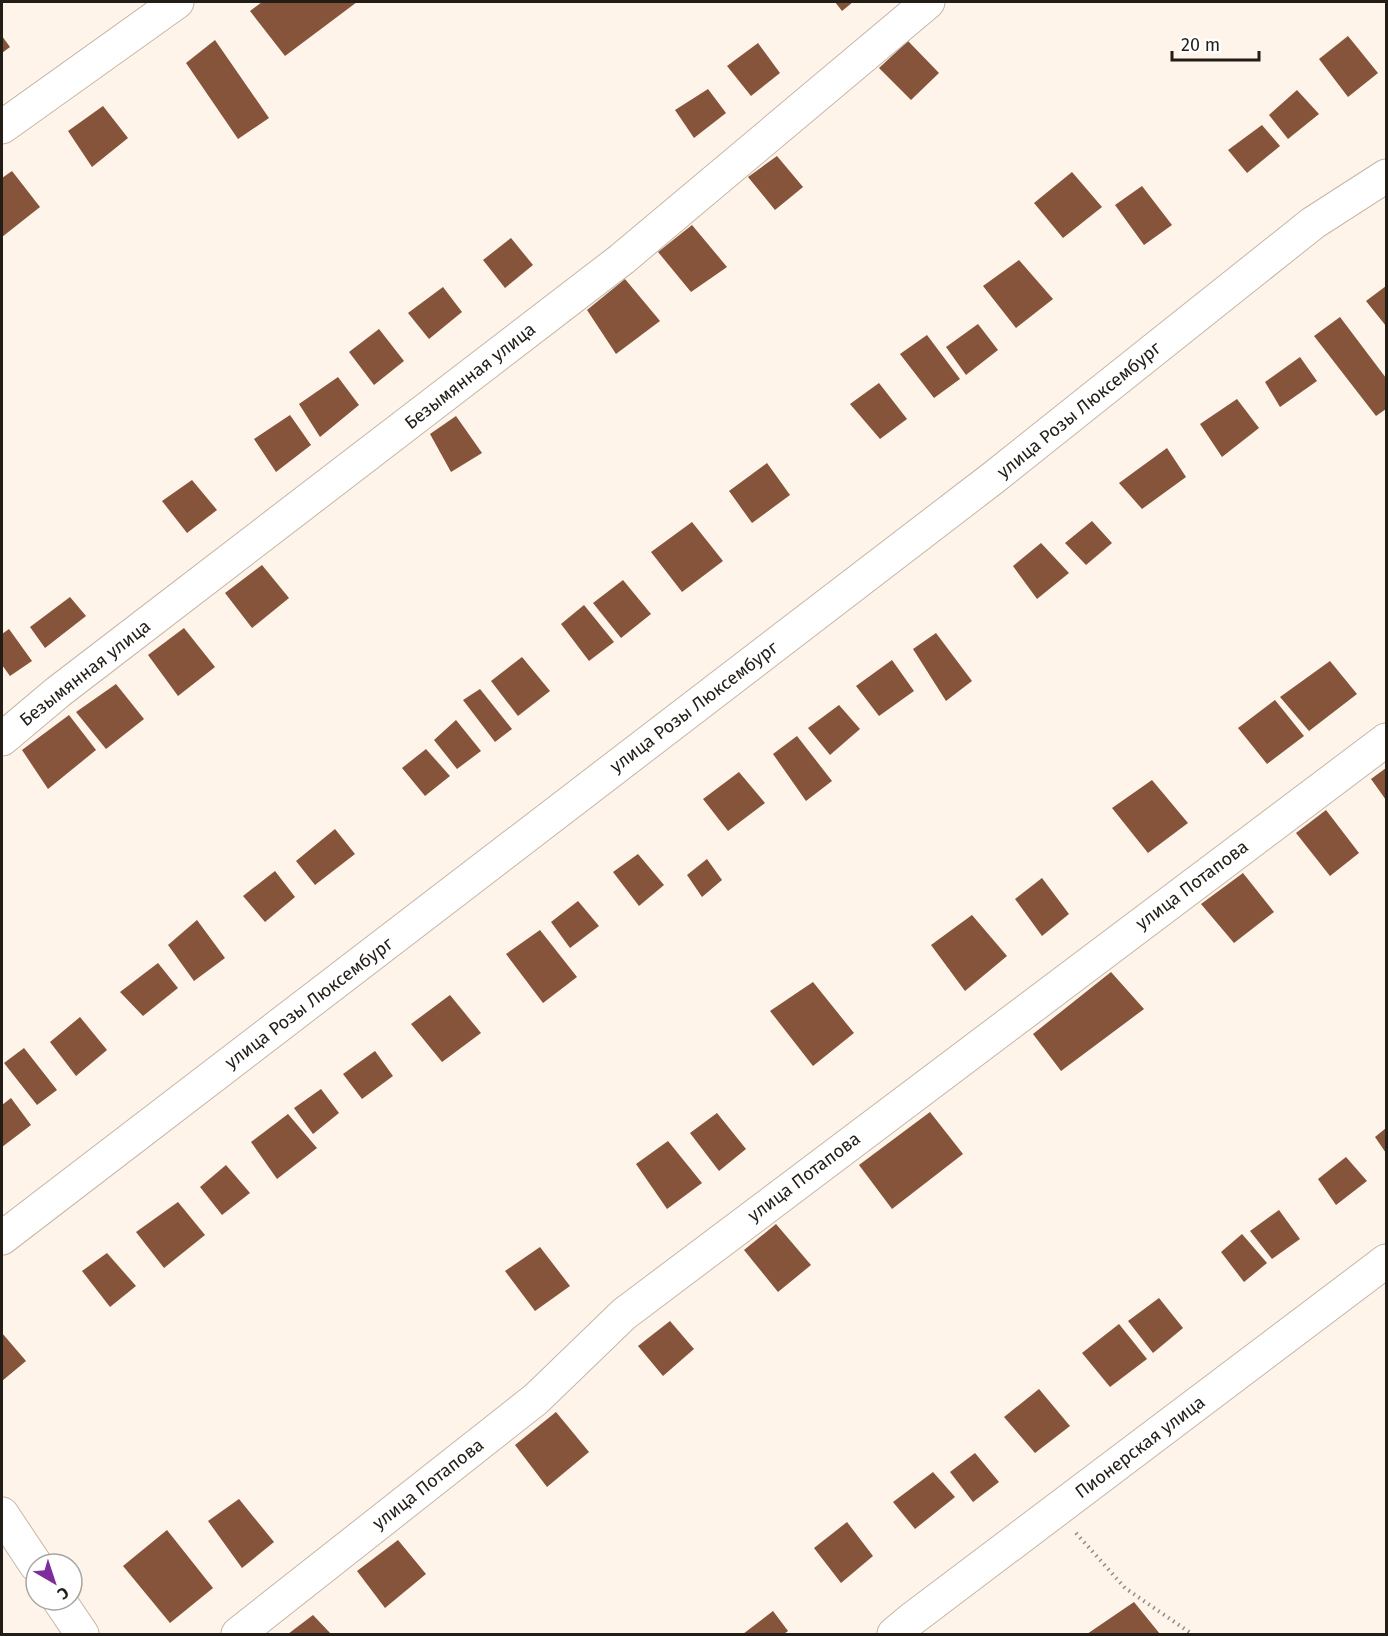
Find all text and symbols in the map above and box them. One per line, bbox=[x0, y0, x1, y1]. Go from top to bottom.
scale bar bbox=[1172, 24, 1259, 62]
text: 20 m bbox=[1181, 34, 1220, 56]
street label: Безымянная улица bbox=[400, 318, 540, 434]
street label: улица Розы Люксембург bbox=[992, 337, 1166, 483]
street label: Безымянная улица bbox=[15, 615, 155, 731]
street label: улица Розы Люксембург bbox=[606, 636, 783, 777]
street label: улица Потапова bbox=[1131, 836, 1253, 934]
street label: улица Розы Люксембург bbox=[221, 932, 398, 1073]
street label: улица Потапова bbox=[743, 1128, 865, 1226]
street label: Пионерская улица bbox=[1071, 1391, 1209, 1503]
street label: улица Потапова bbox=[368, 1434, 488, 1534]
north arrow bbox=[24, 1552, 84, 1612]
text: С bbox=[53, 1583, 73, 1604]

